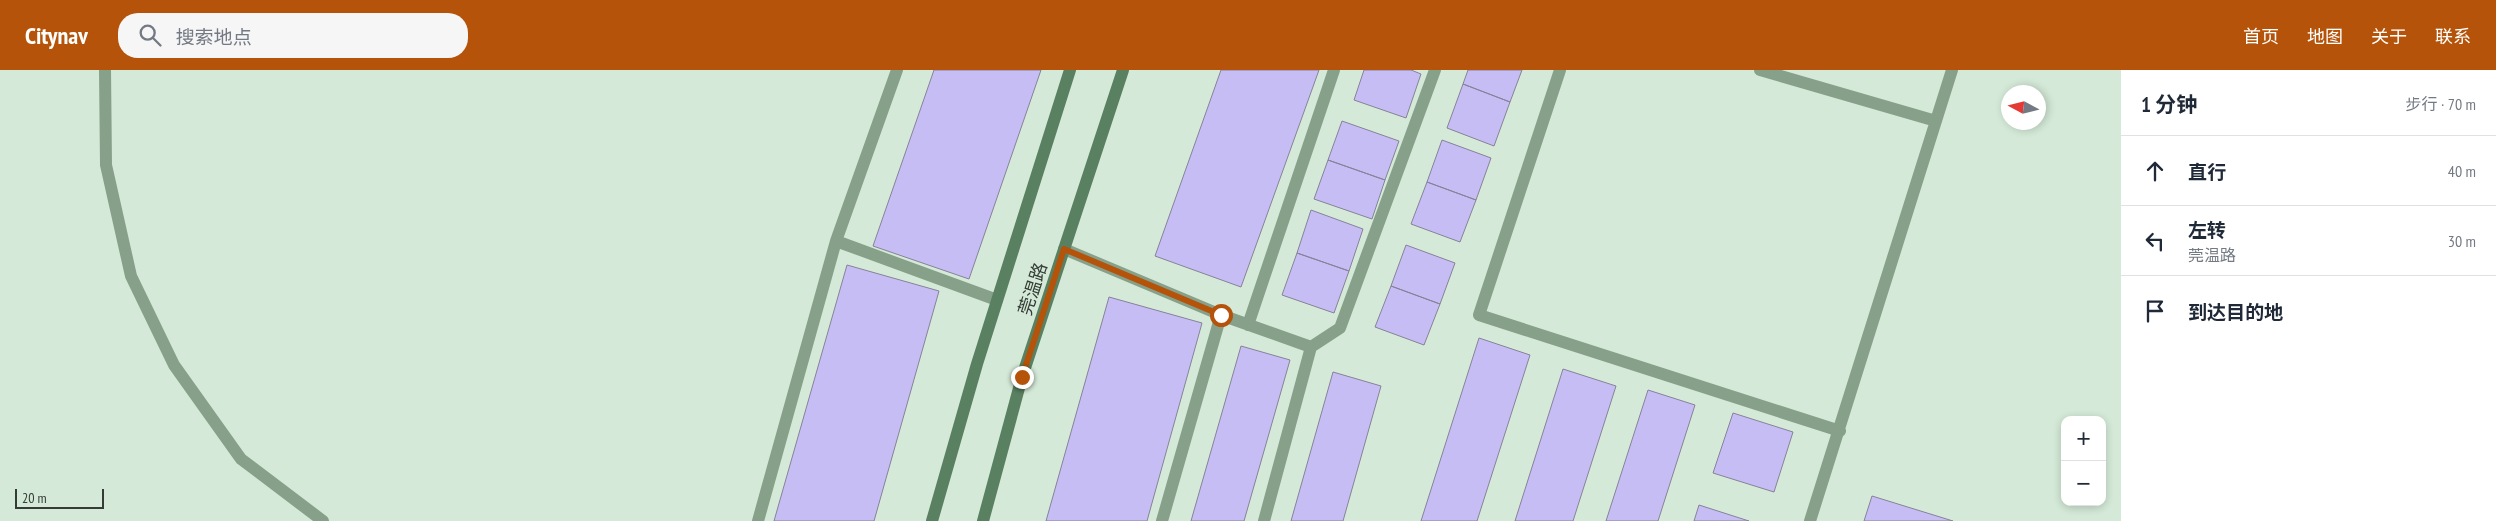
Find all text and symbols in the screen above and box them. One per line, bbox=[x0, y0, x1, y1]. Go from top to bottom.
search box bbox=[118, 13, 468, 58]
text: Citynav bbox=[25, 20, 88, 51]
icon: search bbox=[136, 21, 164, 49]
text: 搜索地点 bbox=[176, 25, 252, 49]
text: 首页 bbox=[2243, 25, 2279, 48]
text: 地图 bbox=[2307, 25, 2343, 48]
text: 关于 bbox=[2371, 25, 2407, 48]
text: 联系 bbox=[2435, 25, 2471, 48]
north arrow bbox=[2001, 85, 2046, 130]
text: 1 分钟 bbox=[2141, 91, 2197, 118]
text: 步行 · 70 m bbox=[2406, 94, 2476, 114]
icon: ahead bbox=[2141, 157, 2169, 185]
text: 直行 bbox=[2188, 160, 2226, 184]
text: 40 m bbox=[2448, 161, 2476, 181]
text: 左转 bbox=[2188, 218, 2226, 242]
icon: left bbox=[2141, 227, 2169, 255]
text: 30 m bbox=[2448, 231, 2476, 251]
text: 莞温路 bbox=[2188, 245, 2236, 265]
street label: 莞温路 bbox=[1013, 260, 1052, 318]
icon: arrive bbox=[2141, 297, 2169, 325]
text: 到达目的地 bbox=[2188, 300, 2283, 324]
route start bbox=[1210, 304, 1233, 327]
route end bbox=[1011, 366, 1034, 389]
map controls bbox=[2061, 416, 2106, 506]
button: + bbox=[2061, 416, 2106, 461]
button: − bbox=[2061, 461, 2106, 506]
scale bar bbox=[15, 486, 104, 509]
text: 20 m bbox=[22, 489, 47, 507]

